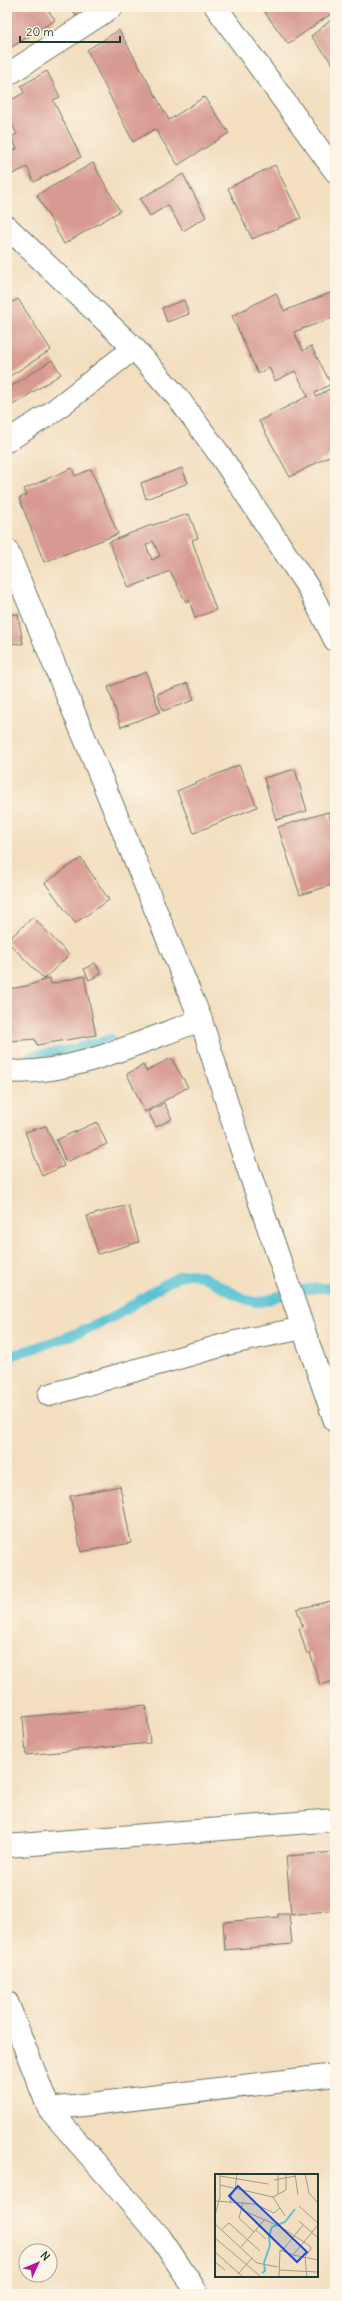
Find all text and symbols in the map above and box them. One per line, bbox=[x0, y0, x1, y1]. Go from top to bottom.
scale bar bbox=[20, 18, 120, 44]
text: 20 m bbox=[26, 24, 54, 39]
inset map bbox=[215, 2174, 318, 2277]
north arrow bbox=[18, 2243, 58, 2283]
text: N bbox=[38, 2248, 53, 2264]

